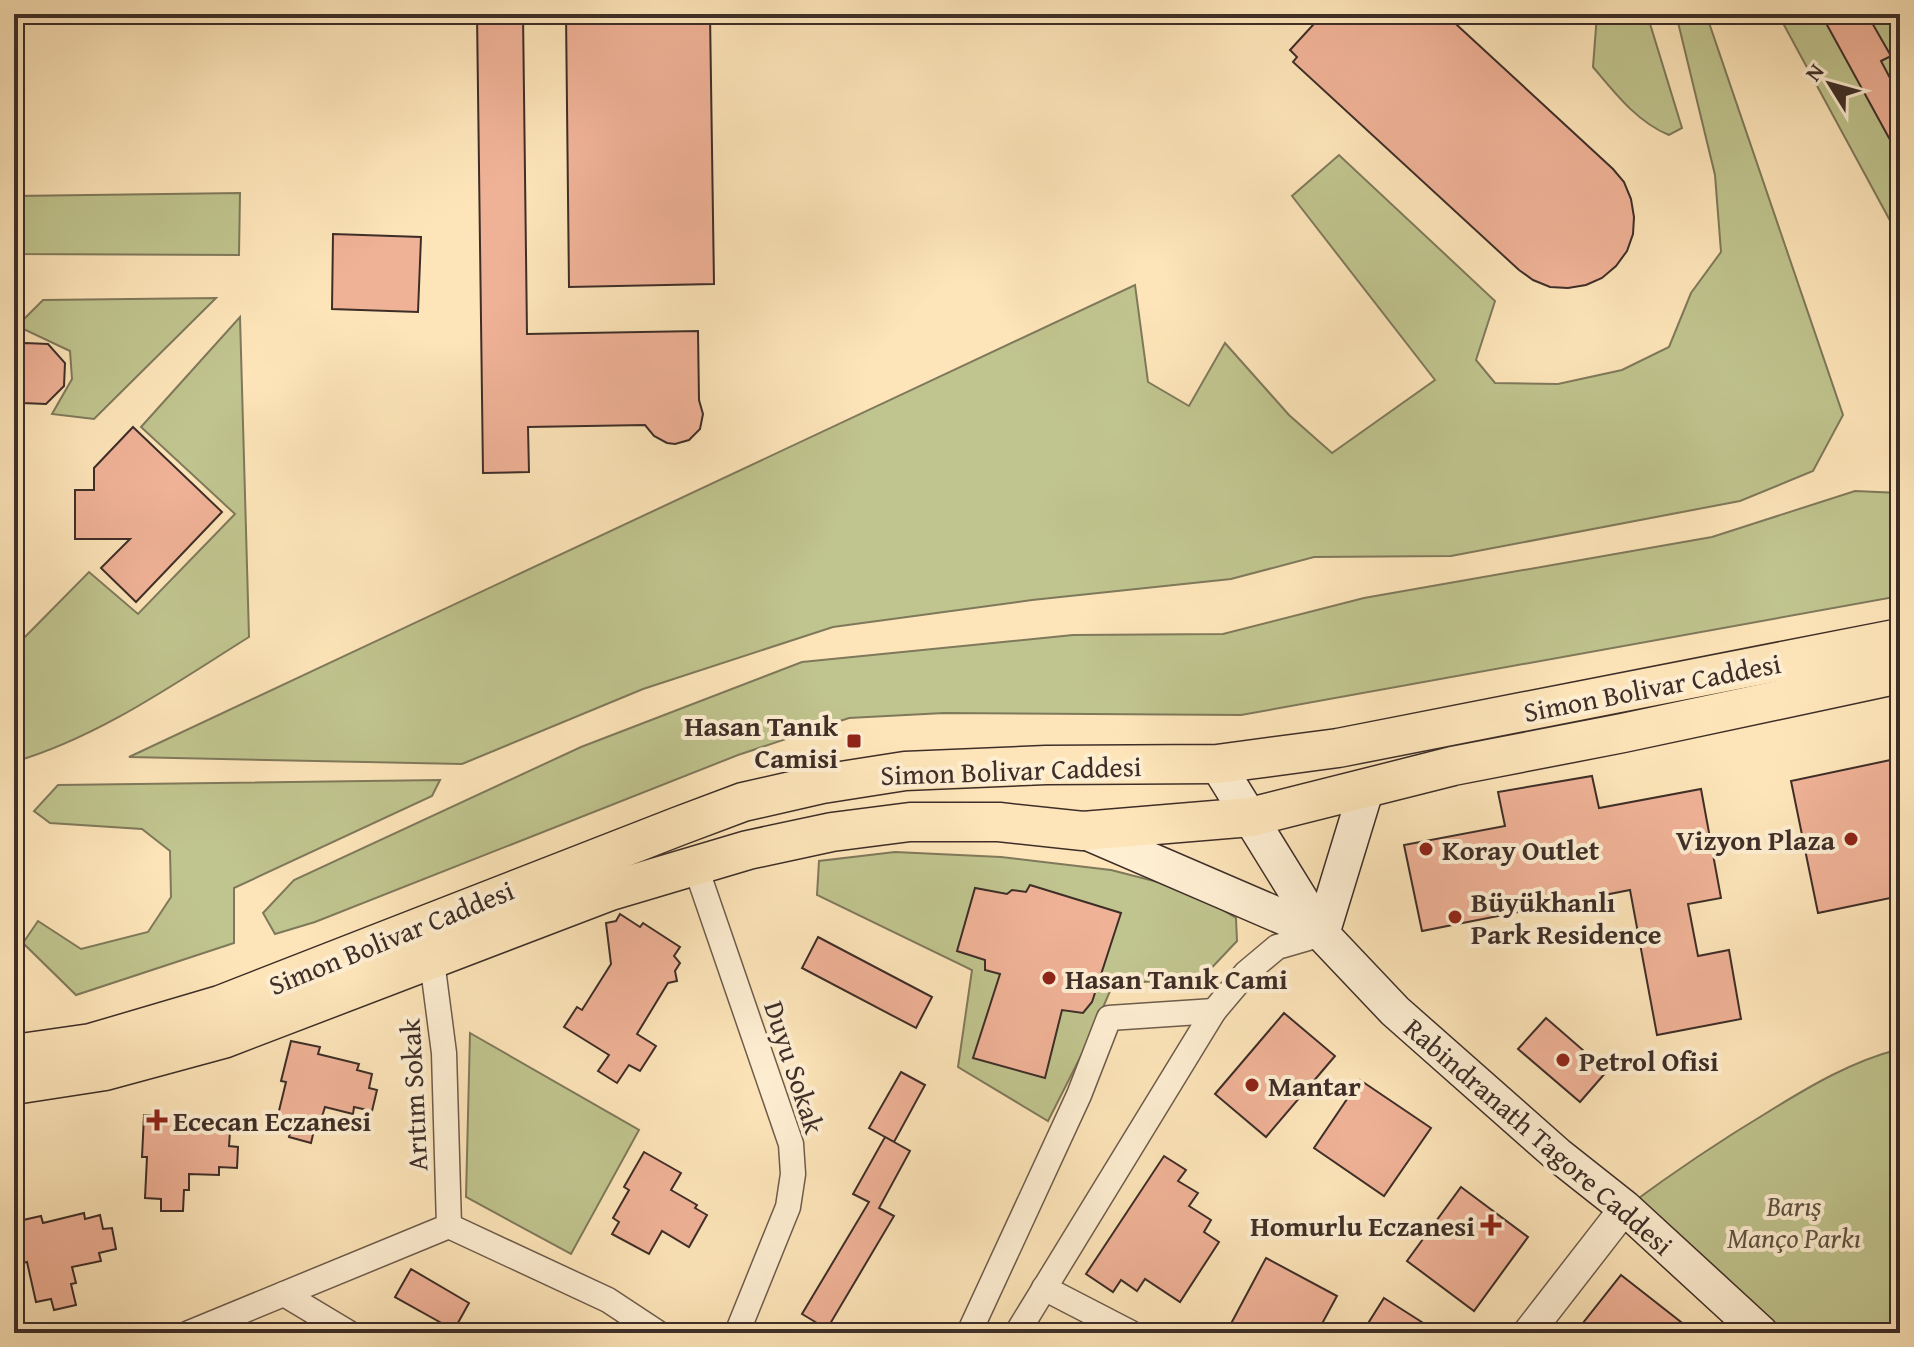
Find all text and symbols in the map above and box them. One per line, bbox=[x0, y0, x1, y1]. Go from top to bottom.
north arrow bbox=[1790, 44, 1870, 124]
text: N bbox=[1797, 56, 1831, 87]
street label: Simon Bolivar Caddesi bbox=[1520, 642, 1784, 732]
place label: Hasan Tanık Camisi bbox=[684, 705, 839, 778]
marker: Hasan Tanık Camisi bbox=[845, 732, 863, 750]
street label: Simon Bolivar Caddesi bbox=[880, 745, 1142, 795]
place label: Vizyon Plaza bbox=[1676, 819, 1836, 860]
place label: Koray Outlet bbox=[1442, 829, 1600, 870]
marker: Vizyon Plaza bbox=[1842, 830, 1860, 848]
marker: Koray Outlet bbox=[1417, 840, 1435, 858]
street label: Simon Bolivar Caddesi bbox=[262, 869, 520, 1005]
place label: Büyükhanlı Park Residence bbox=[1471, 881, 1661, 954]
marker: Büyükhanlı Park Residence bbox=[1446, 908, 1464, 926]
place label: Hasan Tanık Cami bbox=[1065, 958, 1288, 999]
marker: Hasan Tanık Cami bbox=[1040, 969, 1058, 987]
street label: Duyu Sokak bbox=[754, 995, 836, 1139]
street label: Rabindranath Tagore Caddesi bbox=[1396, 1008, 1683, 1265]
street label: Arıtım Sokak bbox=[388, 1017, 437, 1172]
place label: Petrol Ofisi bbox=[1579, 1040, 1719, 1081]
marker: Petrol Ofisi bbox=[1554, 1051, 1572, 1069]
place label: Mantar bbox=[1268, 1065, 1361, 1106]
marker: Mantar bbox=[1243, 1076, 1261, 1094]
place label: Ececan Eczanesi bbox=[173, 1100, 372, 1141]
marker: Ececan Eczanesi bbox=[148, 1111, 166, 1129]
park label: Barış Manço Parkı bbox=[1727, 1185, 1861, 1258]
place label: Homurlu Eczanesi bbox=[1250, 1205, 1475, 1246]
marker: Homurlu Eczanesi bbox=[1482, 1216, 1500, 1234]

